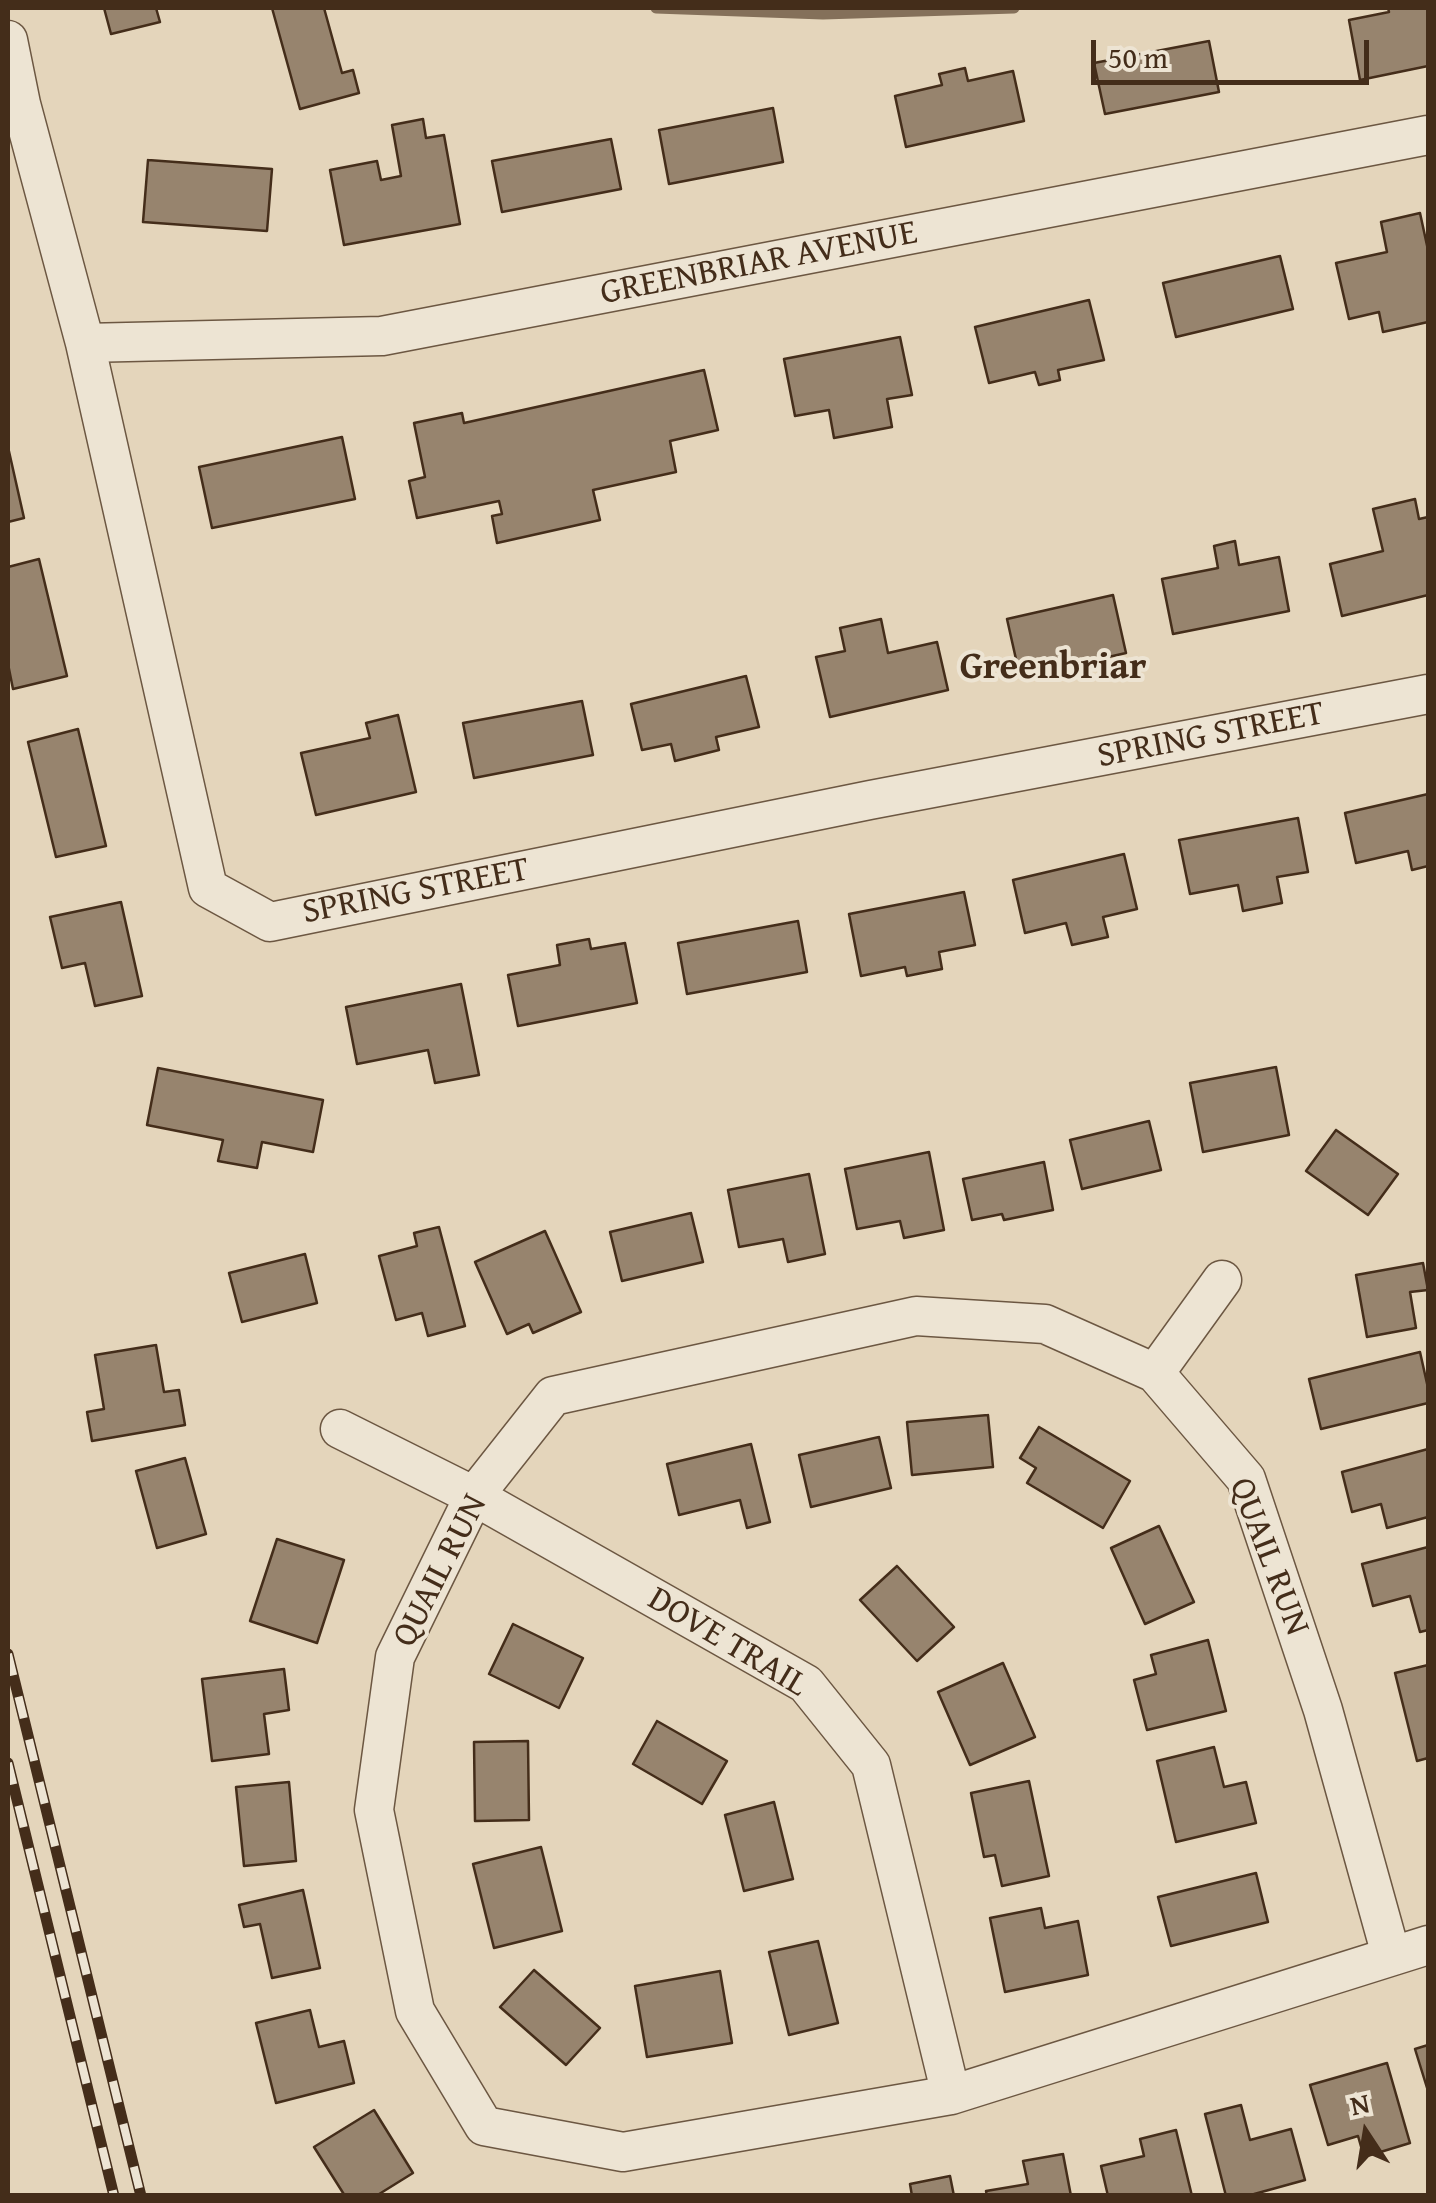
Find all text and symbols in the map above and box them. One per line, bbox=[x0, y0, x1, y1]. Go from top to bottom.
scale bar bbox=[1096, 20, 1374, 82]
text: 50 m bbox=[1108, 35, 1168, 79]
street label: GREENBRIAR AVENUE bbox=[597, 213, 921, 315]
district label: Greenbriar bbox=[960, 645, 1146, 691]
street label: SPRING STREET bbox=[1094, 693, 1328, 779]
street label: SPRING STREET bbox=[299, 849, 533, 935]
street label: QUAIL RUN bbox=[1219, 1472, 1317, 1642]
street label: QUAIL RUN bbox=[385, 1488, 497, 1654]
street label: DOVE TRAIL bbox=[640, 1579, 814, 1707]
text: N bbox=[1346, 2081, 1373, 2125]
north arrow bbox=[1316, 2083, 1416, 2183]

